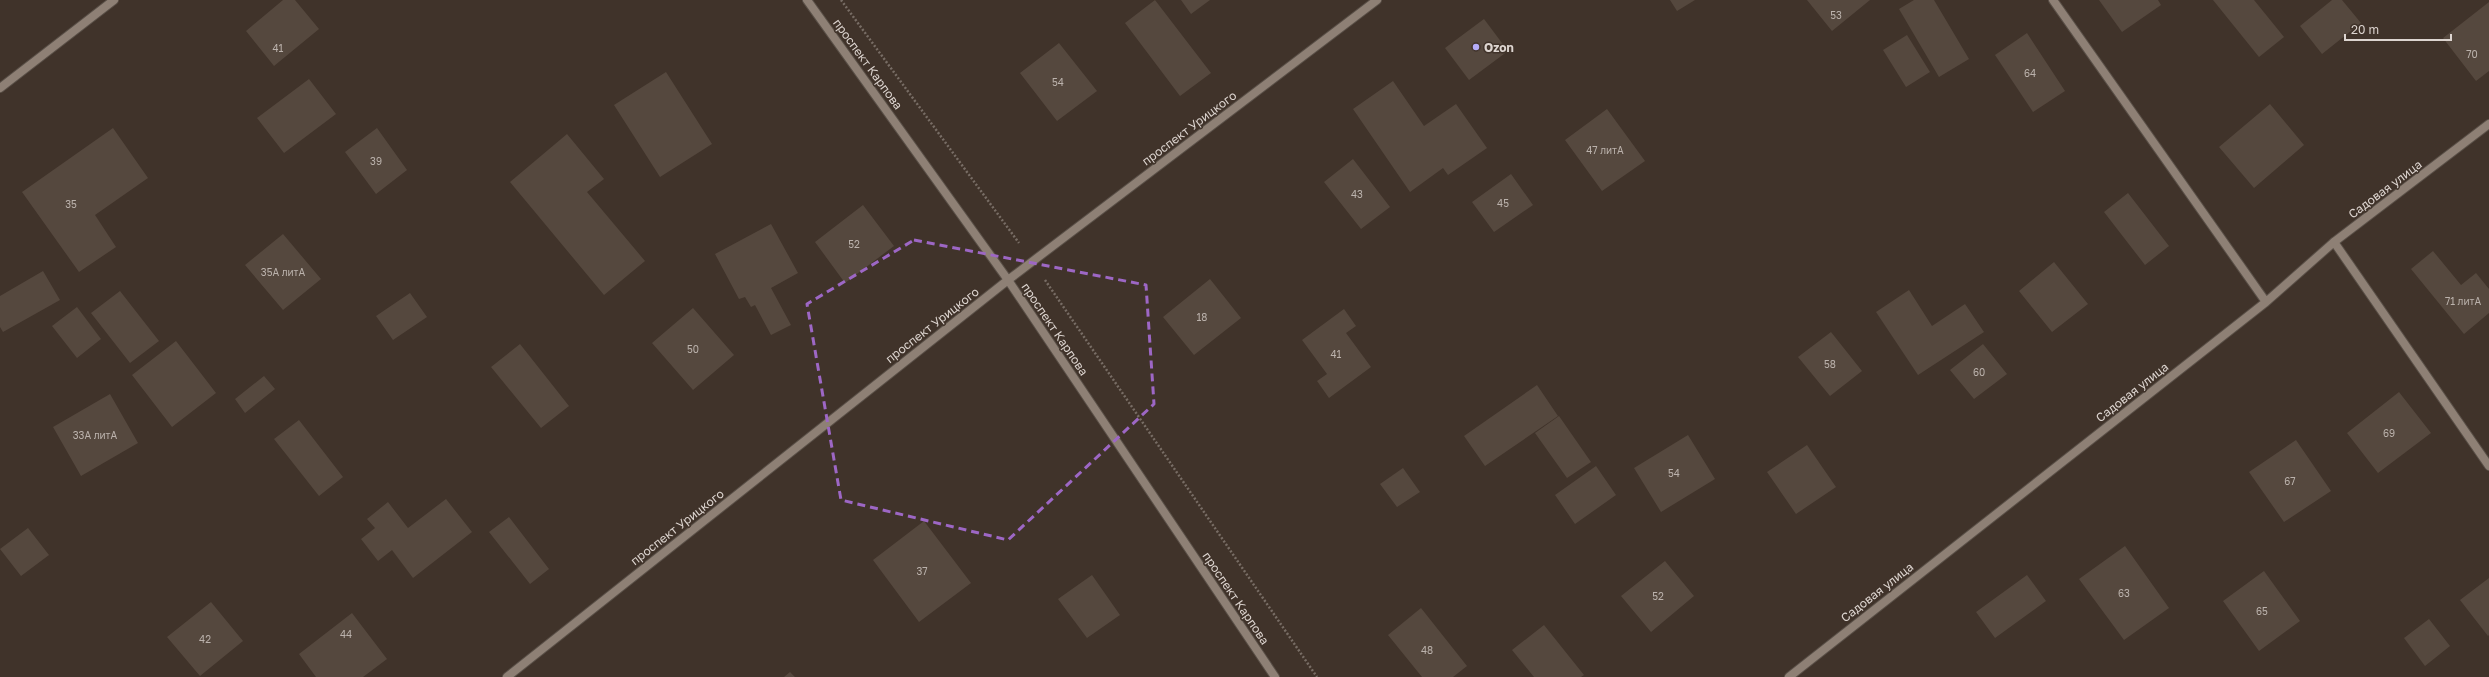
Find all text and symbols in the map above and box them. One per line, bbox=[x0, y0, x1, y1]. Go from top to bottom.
house number: 53 bbox=[1830, 9, 1842, 21]
street label: проспект Карпова bbox=[830, 16, 906, 112]
scale bar bbox=[2345, 16, 2451, 42]
text: 20 m bbox=[2351, 22, 2379, 37]
place label: Ozon bbox=[1484, 40, 1514, 55]
house number: 41 bbox=[273, 42, 284, 54]
marker: Ozon bbox=[1471, 42, 1481, 52]
house number: 70 bbox=[2466, 48, 2478, 60]
house number: 64 bbox=[2024, 67, 2036, 79]
house number: 54 bbox=[1052, 76, 1064, 88]
street label: проспект Урицкого bbox=[1139, 88, 1239, 168]
house number: 47 литА bbox=[1586, 144, 1624, 156]
house number: 39 bbox=[370, 155, 382, 167]
street label: Садовая улица bbox=[2345, 157, 2425, 221]
house number: 43 bbox=[1351, 188, 1363, 200]
house number: 45 bbox=[1497, 197, 1509, 209]
house number: 35 bbox=[65, 198, 77, 210]
house number: 52 bbox=[848, 238, 860, 250]
house number: 35А литА bbox=[261, 266, 305, 278]
street label: проспект Карпова bbox=[1018, 280, 1092, 378]
street label: проспект Урицкого bbox=[882, 284, 982, 366]
house number: 71 литА bbox=[2445, 295, 2481, 307]
house number: 18 bbox=[1197, 311, 1207, 323]
house number: 50 bbox=[687, 343, 699, 355]
house number: 41 bbox=[1331, 348, 1342, 360]
house number: 58 bbox=[1824, 358, 1836, 370]
street label: Садовая улица bbox=[2093, 359, 2171, 425]
house number: 60 bbox=[1973, 366, 1985, 378]
house number: 69 bbox=[2383, 427, 2395, 439]
house number: 33А литА bbox=[73, 429, 118, 441]
house number: 54 bbox=[1668, 467, 1680, 479]
house number: 67 bbox=[2284, 475, 2296, 487]
street label: проспект Урицкого bbox=[627, 486, 727, 568]
street label: проспект Карпова bbox=[1199, 549, 1273, 647]
street label: Садовая улица bbox=[1838, 559, 1916, 625]
house number: 37 bbox=[916, 565, 928, 577]
house number: 63 bbox=[2118, 587, 2130, 599]
house number: 52 bbox=[1652, 590, 1664, 602]
house number: 65 bbox=[2256, 605, 2268, 617]
house number: 44 bbox=[340, 628, 352, 640]
house number: 42 bbox=[199, 633, 211, 645]
house number: 48 bbox=[1421, 644, 1433, 656]

